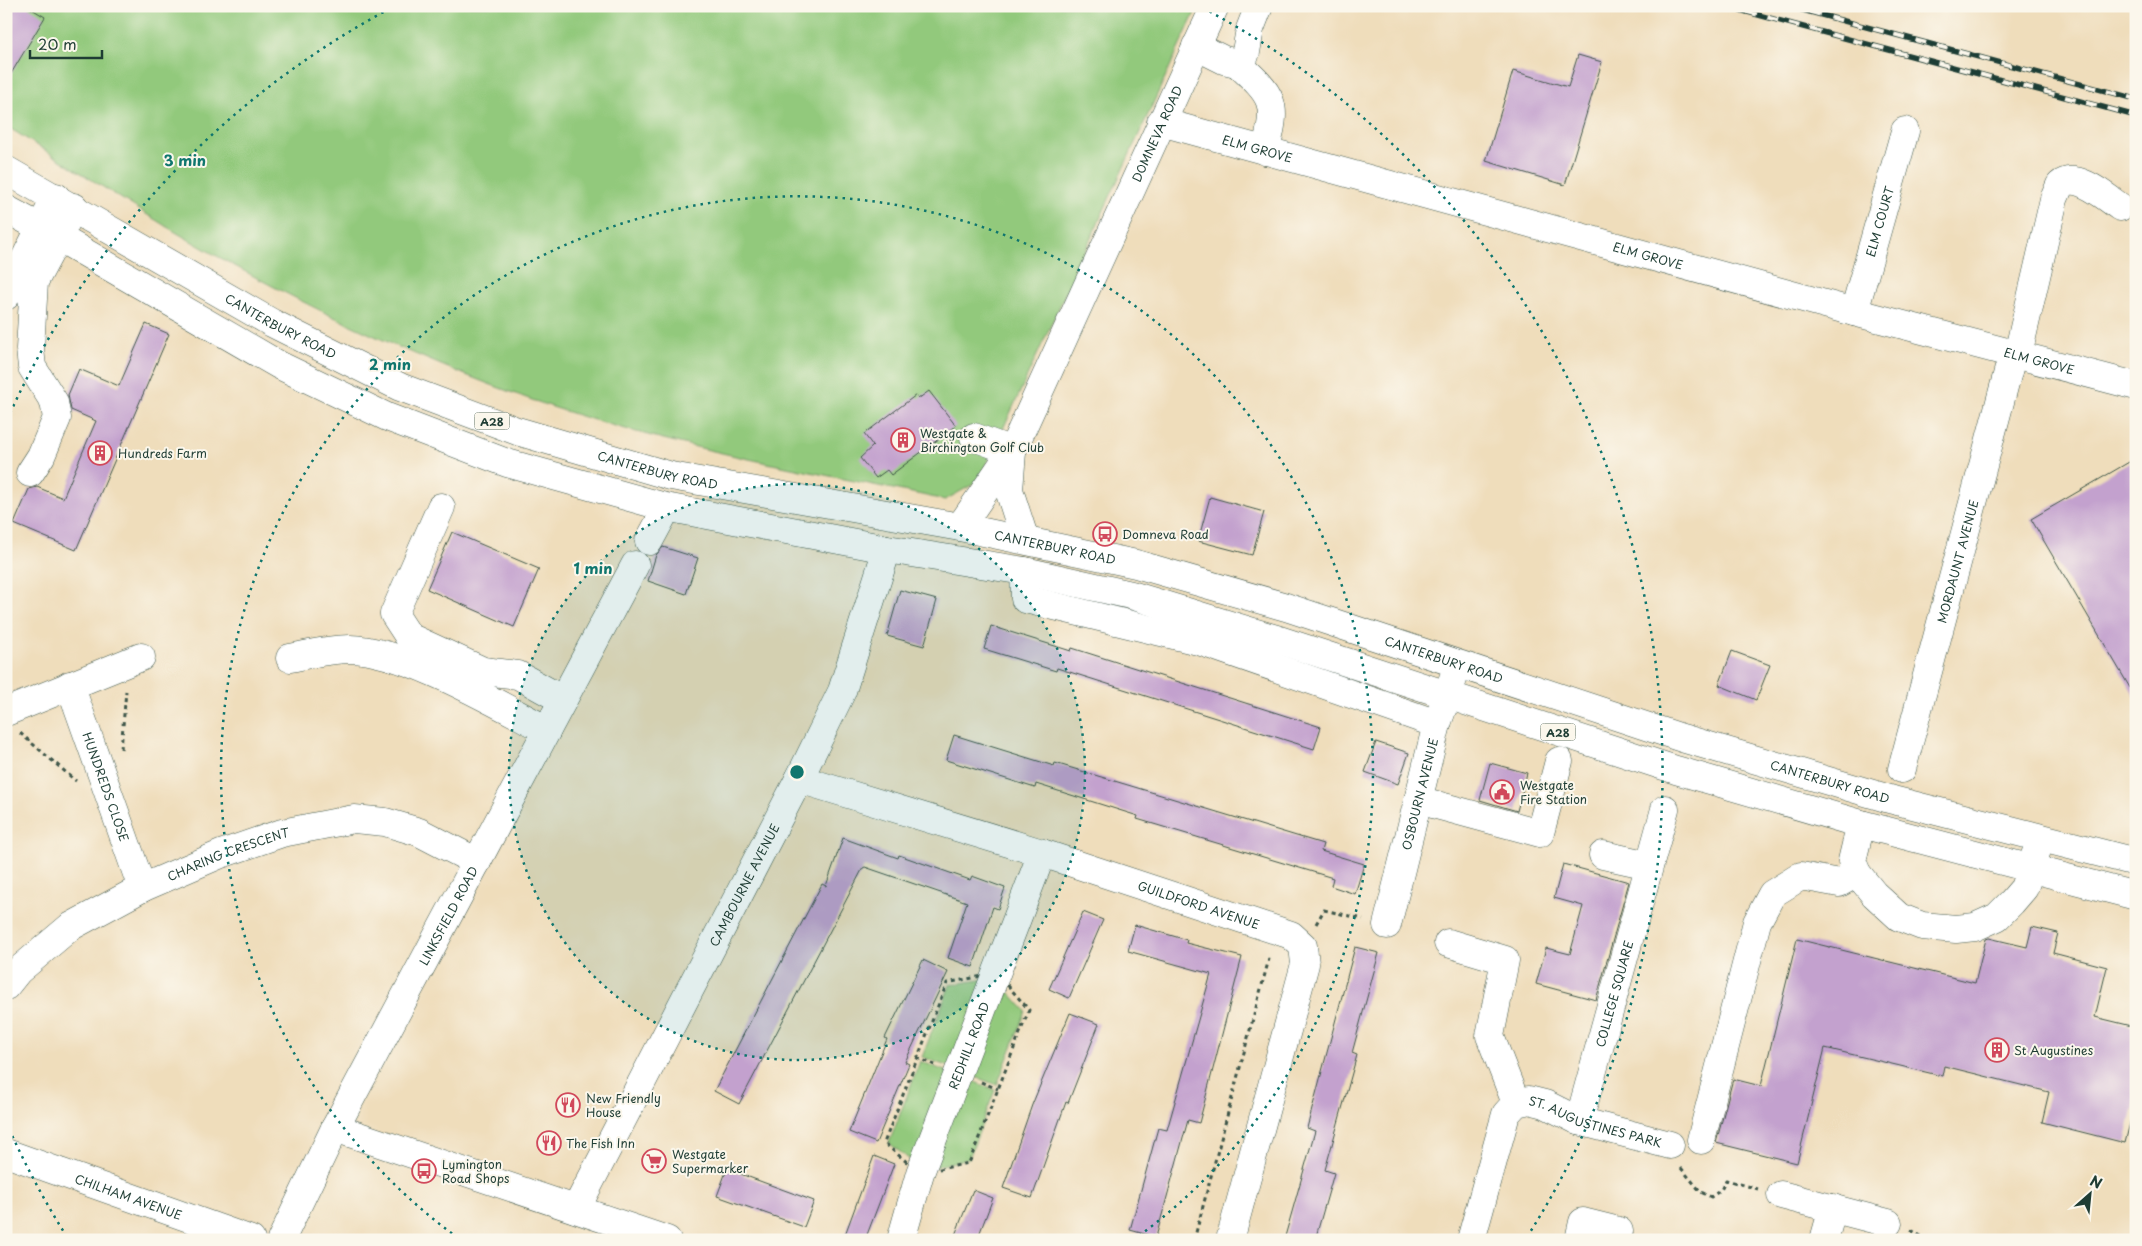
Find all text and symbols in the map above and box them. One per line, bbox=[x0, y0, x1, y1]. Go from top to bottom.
scale bar bbox=[30, 28, 102, 60]
text: 20 m bbox=[38, 32, 77, 55]
street label: DOMNEVA ROAD bbox=[1127, 82, 1187, 185]
street label: ELM GROVE bbox=[1220, 130, 1295, 167]
text: 3 min bbox=[164, 148, 206, 171]
street label: ELM COURT bbox=[1861, 183, 1898, 259]
street label: ELM GROVE bbox=[1611, 237, 1685, 274]
street label: CANTERBURY ROAD bbox=[222, 289, 340, 363]
street label: ELM GROVE bbox=[2002, 343, 2076, 378]
text: 2 min bbox=[369, 352, 411, 375]
road number: A28 bbox=[474, 412, 510, 430]
place label: Westgate & Birchington Golf Club bbox=[920, 424, 1044, 456]
building icon: Westgate & Birchington Golf Club bbox=[890, 427, 916, 453]
building icon: Hundreds Farm bbox=[87, 440, 113, 466]
place label: Hundreds Farm bbox=[118, 444, 207, 462]
street label: CANTERBURY ROAD bbox=[595, 446, 719, 493]
street label: MORDAUNT AVENUE bbox=[1932, 498, 1983, 625]
bus stop icon: Domneva Road bbox=[1092, 521, 1118, 547]
street label: CANTERBURY ROAD bbox=[993, 525, 1117, 569]
place label: Domneva Road bbox=[1122, 525, 1209, 543]
text: 1 min bbox=[574, 556, 612, 579]
street label: CANTERBURY ROAD bbox=[1382, 631, 1505, 687]
road number: A28 bbox=[1540, 724, 1576, 740]
street label: HUNDREDS CLOSE bbox=[78, 730, 134, 844]
street label: OSBOURN AVENUE bbox=[1397, 736, 1442, 852]
street label: CANTERBURY ROAD bbox=[1768, 755, 1892, 808]
centre of rings bbox=[788, 763, 806, 781]
place label: Westgate Fire Station bbox=[1520, 776, 1587, 808]
public building icon: Westgate Fire Station bbox=[1489, 779, 1515, 805]
street label: CAMBOURNE AVENUE bbox=[705, 820, 783, 950]
street label: CHARING CRESCENT bbox=[164, 823, 291, 885]
street label: LINKSFIELD ROAD bbox=[414, 863, 482, 968]
street label: GUILDFORD AVENUE bbox=[1135, 876, 1262, 933]
street label: COLLEGE SQUARE bbox=[1591, 938, 1637, 1049]
street label: REDHILL ROAD bbox=[944, 999, 993, 1092]
building icon: St Augustines bbox=[1984, 1037, 2010, 1063]
place label: St Augustines bbox=[2014, 1041, 2094, 1059]
place label: New Friendly House bbox=[586, 1089, 661, 1121]
street label: ST. AUGUSTINES PARK bbox=[1527, 1091, 1664, 1151]
restaurant icon: New Friendly House bbox=[555, 1092, 581, 1118]
restaurant icon: The Fish Inn bbox=[536, 1130, 562, 1156]
place label: The Fish Inn bbox=[566, 1134, 635, 1152]
place label: Westgate Supermarker bbox=[672, 1145, 749, 1177]
supermarket icon: Westgate Supermarker bbox=[641, 1148, 667, 1174]
place label: Lymington Road Shops bbox=[442, 1155, 510, 1187]
bus stop icon: Lymington Road Shops bbox=[411, 1158, 437, 1184]
north arrow bbox=[2064, 1168, 2114, 1218]
street label: CHILHAM AVENUE bbox=[73, 1169, 184, 1224]
text: N bbox=[2086, 1170, 2106, 1194]

